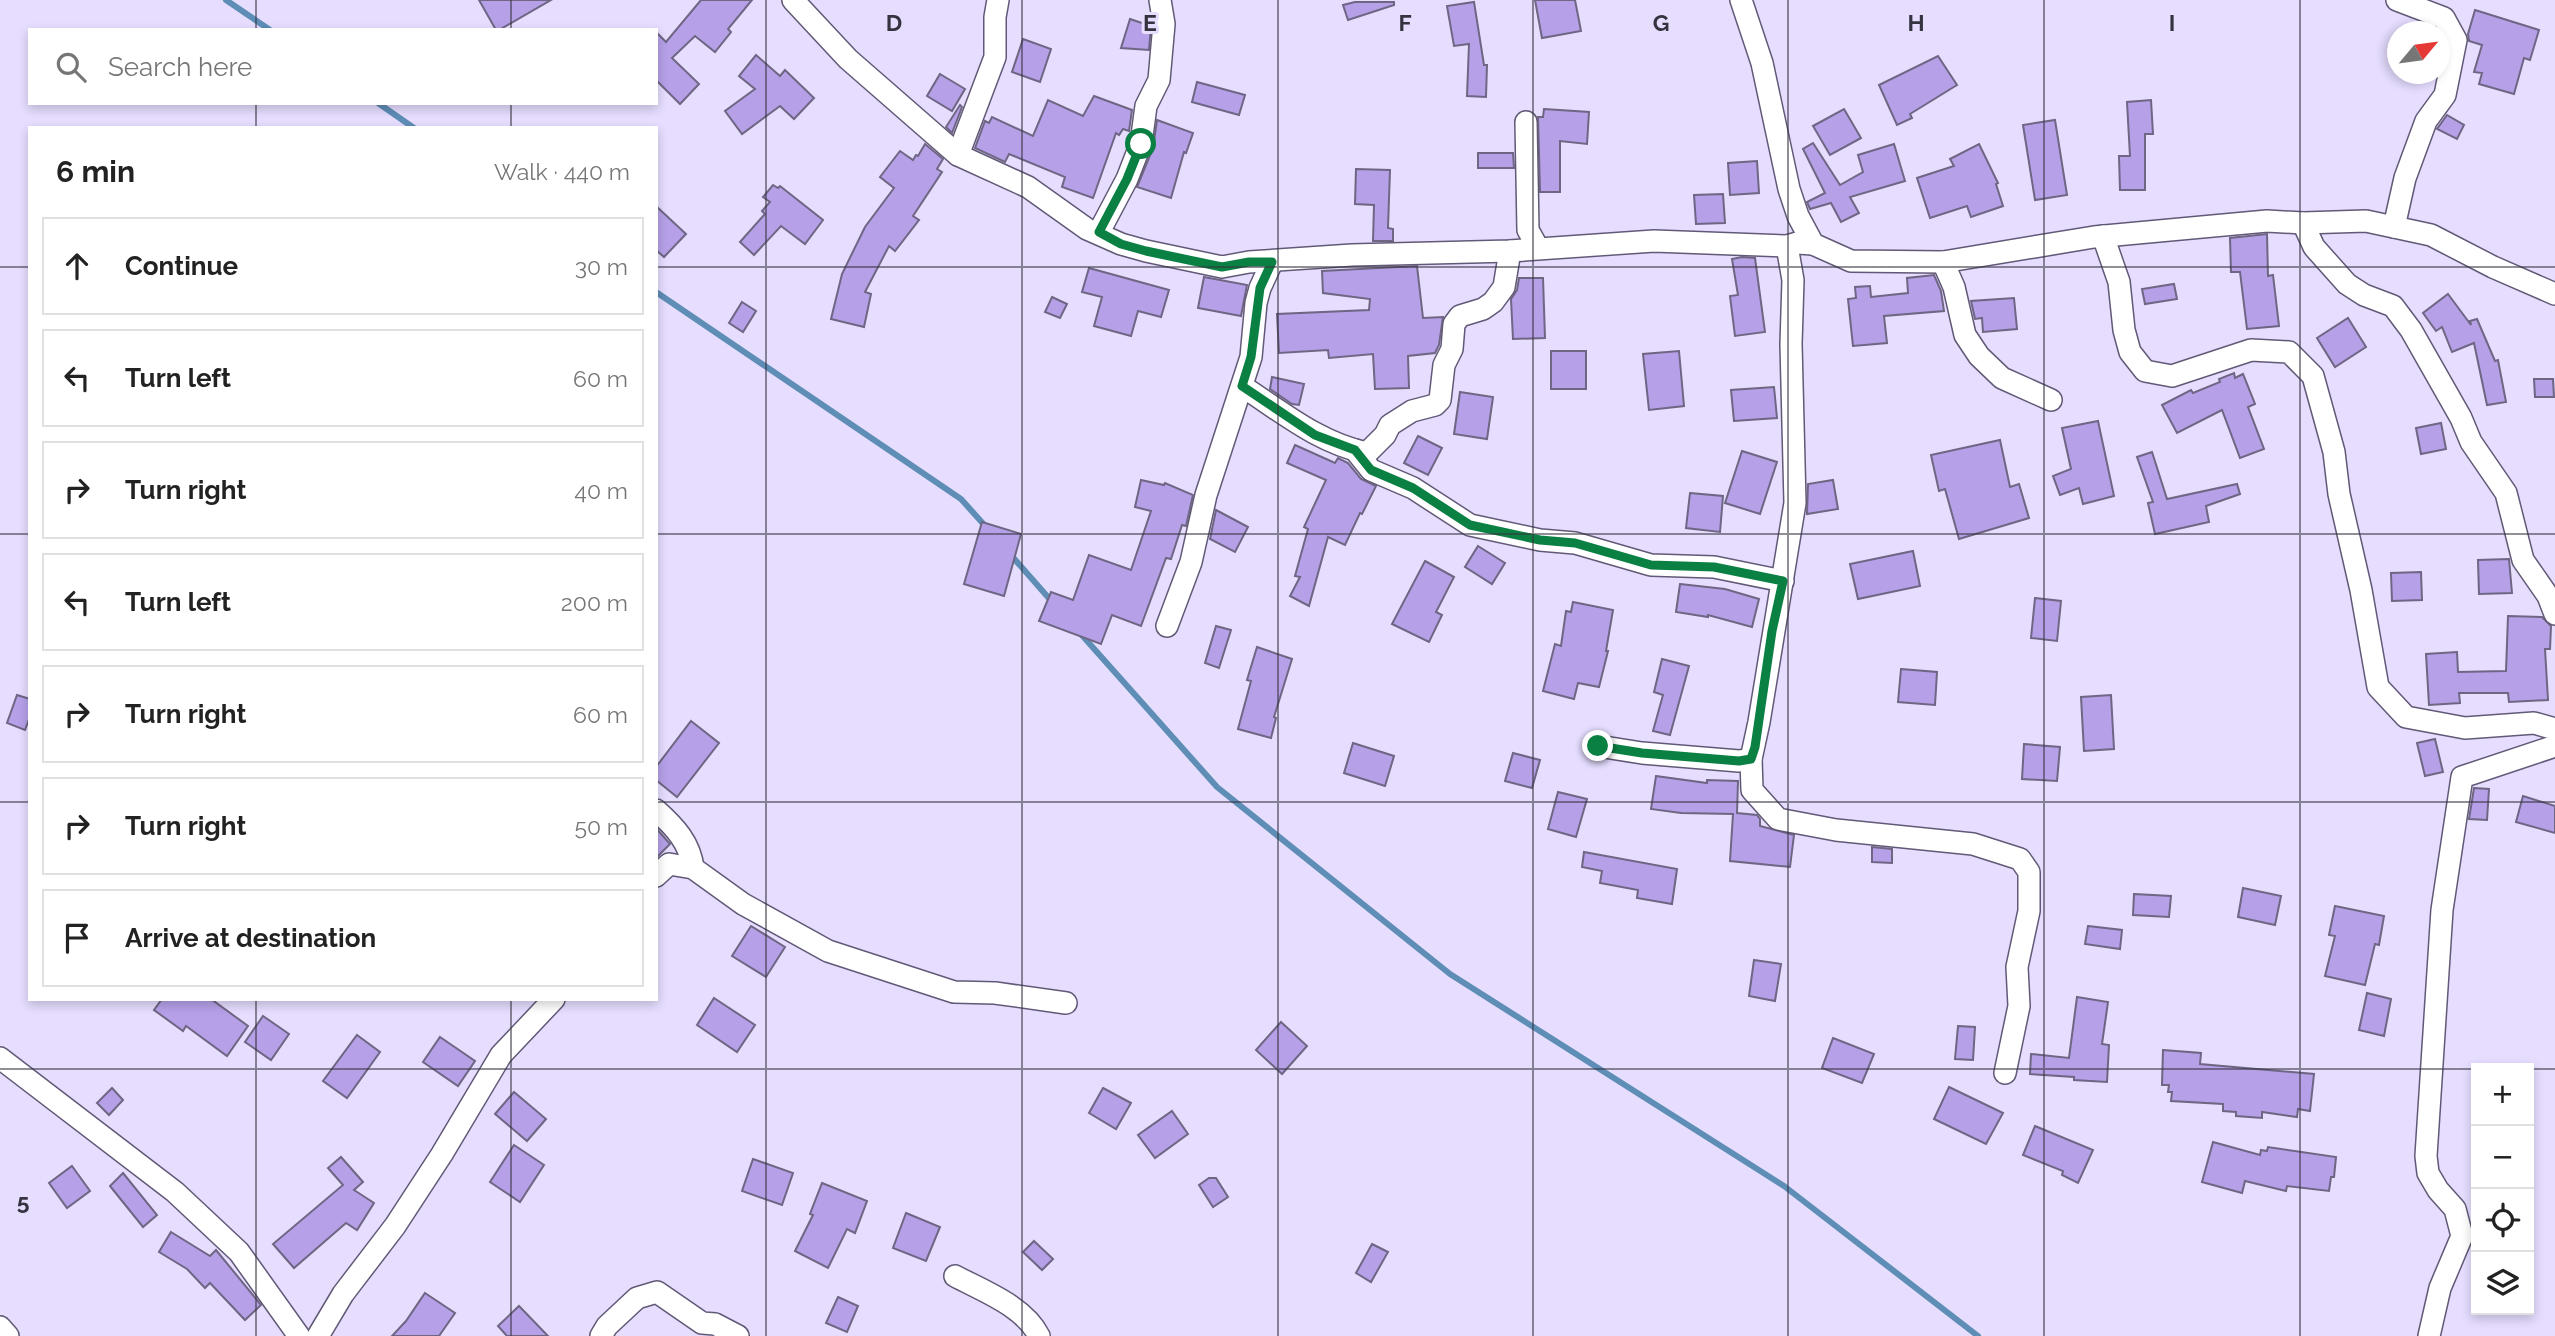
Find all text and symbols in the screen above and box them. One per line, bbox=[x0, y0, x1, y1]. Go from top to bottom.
text: D bbox=[886, 9, 902, 36]
text: E bbox=[1143, 9, 1157, 36]
text: F bbox=[1398, 9, 1412, 36]
text: G bbox=[1653, 9, 1669, 36]
text: H bbox=[1907, 9, 1925, 36]
text: I bbox=[2169, 9, 2175, 36]
north arrow bbox=[2387, 21, 2450, 84]
search box bbox=[28, 28, 658, 105]
icon: search bbox=[52, 48, 90, 86]
text: Search here bbox=[108, 52, 252, 82]
route start bbox=[1125, 128, 1156, 159]
text: 6 min bbox=[56, 154, 135, 189]
text: Walk · 440 m bbox=[494, 158, 630, 185]
icon: ahead bbox=[58, 247, 96, 285]
text: Continue bbox=[125, 251, 238, 281]
text: 30 m bbox=[575, 253, 628, 280]
icon: left bbox=[58, 359, 96, 397]
text: Turn left bbox=[125, 363, 231, 393]
text: 60 m bbox=[573, 365, 628, 392]
icon: right bbox=[58, 471, 96, 509]
text: Turn right bbox=[125, 475, 246, 505]
text: 40 m bbox=[574, 477, 628, 504]
icon: left bbox=[58, 583, 96, 621]
text: Turn left bbox=[125, 587, 231, 617]
text: 200 m bbox=[561, 589, 628, 616]
icon: right bbox=[58, 695, 96, 733]
text: Turn right bbox=[125, 699, 246, 729]
text: 60 m bbox=[573, 701, 628, 728]
route end bbox=[1582, 730, 1613, 761]
icon: right bbox=[58, 807, 96, 845]
text: Turn right bbox=[125, 811, 246, 841]
text: 50 m bbox=[574, 813, 628, 840]
icon: arrive bbox=[58, 919, 96, 957]
text: Arrive at destination bbox=[125, 923, 376, 953]
map controls bbox=[2471, 1063, 2534, 1315]
button: + bbox=[2471, 1063, 2534, 1126]
button: − bbox=[2471, 1126, 2534, 1189]
text: 5 bbox=[17, 1188, 30, 1215]
button: locate bbox=[2471, 1189, 2534, 1252]
button: layers bbox=[2471, 1252, 2534, 1315]

